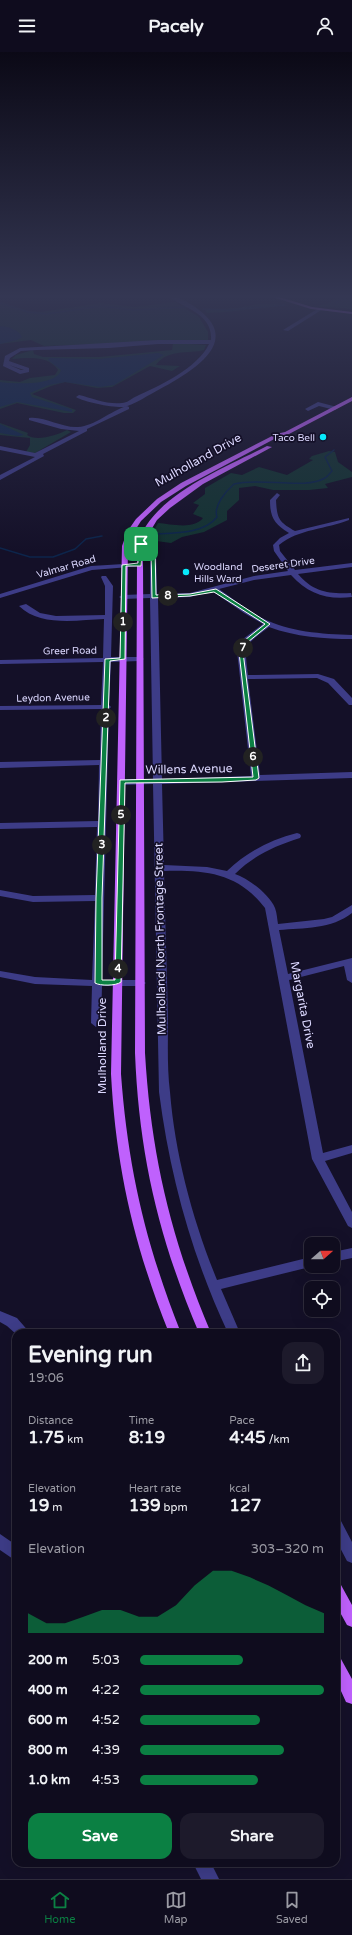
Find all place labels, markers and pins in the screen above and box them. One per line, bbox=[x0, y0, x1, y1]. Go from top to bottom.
place label: Taco Bell bbox=[273, 432, 315, 444]
marker: Taco Bell bbox=[318, 432, 328, 442]
pin bbox=[124, 527, 158, 561]
place label: Woodland Hills Ward bbox=[194, 561, 243, 585]
marker: Woodland Hills Ward bbox=[181, 567, 191, 577]
pin: 8 bbox=[158, 586, 178, 606]
pin: 1 bbox=[113, 612, 133, 632]
pin: 7 bbox=[233, 638, 253, 658]
pin: 2 bbox=[96, 708, 116, 728]
pin: 6 bbox=[243, 747, 263, 767]
pin: 5 bbox=[111, 805, 131, 825]
pin: 3 bbox=[92, 835, 112, 855]
pin: 4 bbox=[108, 959, 128, 979]

